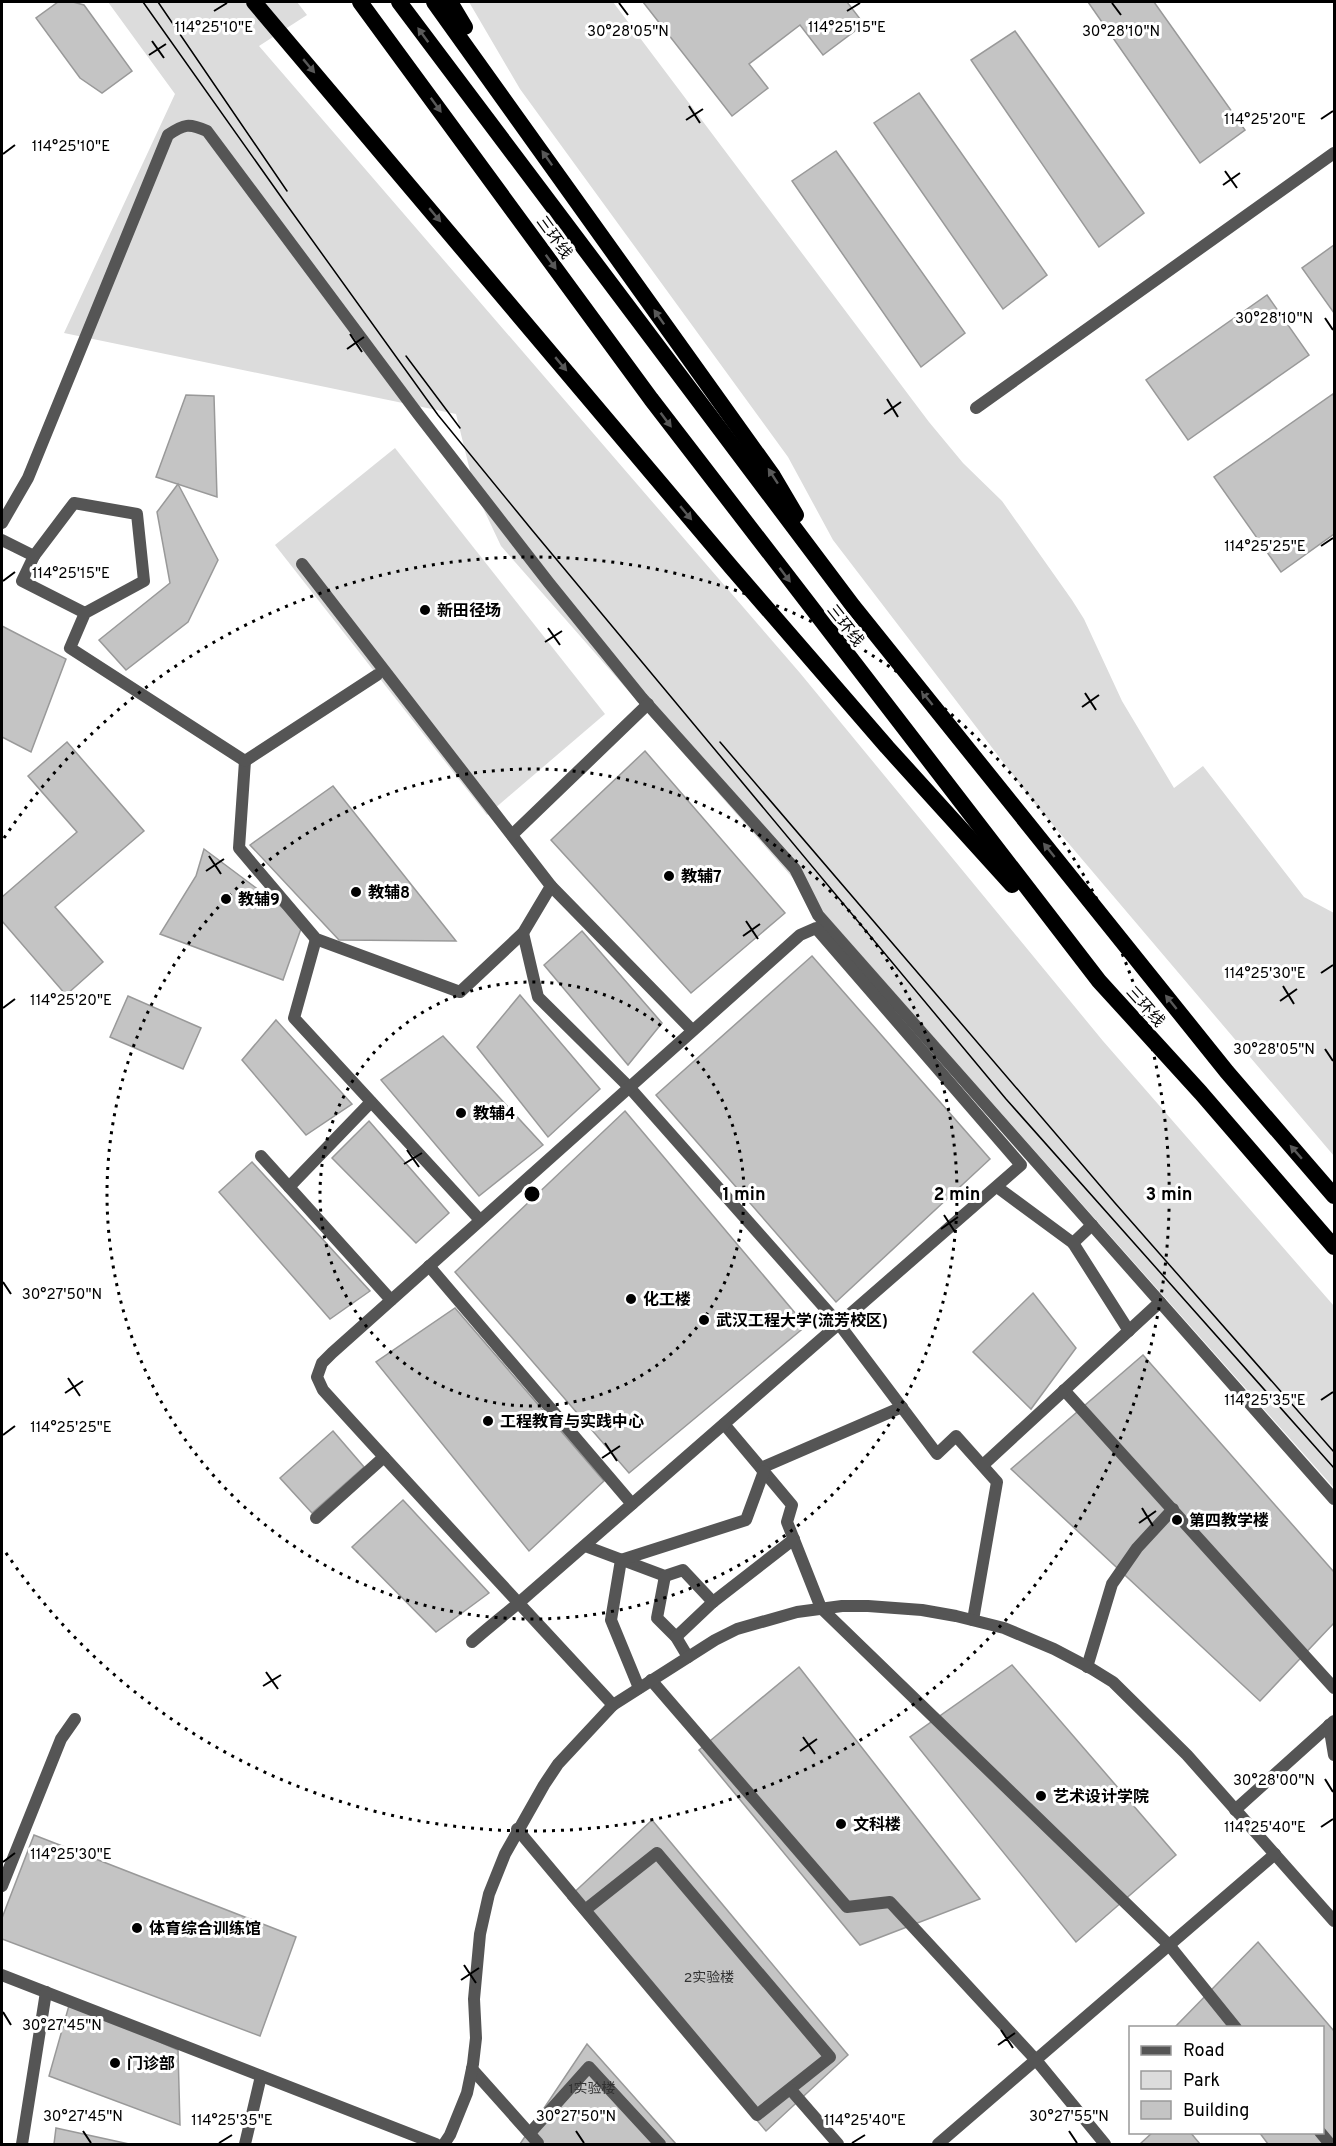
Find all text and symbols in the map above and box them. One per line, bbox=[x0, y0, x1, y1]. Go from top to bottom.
text: 114°25'10"E bbox=[175, 19, 253, 38]
text: 114°25'15"E bbox=[808, 19, 886, 38]
text: 30°28'05"N bbox=[587, 23, 669, 42]
text: 30°28'10"N bbox=[1082, 23, 1160, 42]
one-way arrow bbox=[417, 27, 429, 43]
one-way arrow bbox=[302, 58, 315, 73]
one-way arrow bbox=[430, 96, 442, 112]
text: 114°25'20"E bbox=[1224, 111, 1306, 130]
text: 114°25'10"E bbox=[32, 138, 110, 157]
one-way arrow bbox=[542, 150, 553, 166]
one-way arrow bbox=[428, 207, 441, 222]
street label: 三环线 bbox=[531, 213, 576, 263]
one-way arrow bbox=[545, 254, 557, 270]
one-way arrow bbox=[653, 310, 665, 326]
text: 30°28'10"N bbox=[1235, 310, 1313, 329]
one-way arrow bbox=[554, 356, 567, 371]
one-way arrow bbox=[660, 412, 672, 427]
one-way arrow bbox=[767, 468, 778, 484]
one-way arrow bbox=[679, 505, 692, 520]
text: 114°25'25"E bbox=[1224, 538, 1306, 557]
text: 114°25'15"E bbox=[32, 565, 110, 584]
one-way arrow bbox=[778, 567, 790, 582]
street label: 三环线 bbox=[822, 601, 867, 651]
place label: 新田径场 bbox=[437, 602, 501, 622]
marker: 新田径场 bbox=[418, 603, 432, 617]
one-way arrow bbox=[921, 691, 934, 706]
one-way arrow bbox=[1043, 843, 1056, 858]
place label: 教辅7 bbox=[681, 867, 722, 888]
marker: 教辅7 bbox=[662, 869, 676, 883]
place label: 教辅8 bbox=[368, 883, 410, 904]
marker: 教辅8 bbox=[349, 885, 363, 899]
place label: 教辅9 bbox=[238, 890, 280, 911]
marker: 教辅9 bbox=[219, 892, 233, 906]
text: 114°25'30"E bbox=[1224, 965, 1306, 984]
street label: 三环线 bbox=[1121, 983, 1168, 1032]
text: 114°25'20"E bbox=[30, 992, 112, 1011]
one-way arrow bbox=[1165, 995, 1178, 1010]
text: 30°28'05"N bbox=[1233, 1041, 1315, 1060]
place label: 教辅4 bbox=[473, 1104, 515, 1125]
marker: 教辅4 bbox=[454, 1106, 468, 1120]
one-way arrow bbox=[1290, 1145, 1303, 1160]
centre of rings bbox=[522, 1184, 542, 1204]
text: 1 min bbox=[722, 1184, 766, 1207]
text: 2 min bbox=[933, 1184, 981, 1207]
text: 3 min bbox=[1146, 1184, 1192, 1207]
text: 30°27'50"N bbox=[22, 1286, 102, 1305]
place label: 化工楼 bbox=[643, 1290, 691, 1311]
marker: 化工楼 bbox=[624, 1292, 638, 1306]
place label: 武汉工程大学(流芳校区) bbox=[716, 1311, 888, 1332]
marker: 武汉工程大学(流芳校区) bbox=[697, 1313, 711, 1327]
text: 114°25'35"E bbox=[1224, 1392, 1306, 1411]
place label: 工程教育与实践中心 bbox=[500, 1413, 644, 1433]
marker: 工程教育与实践中心 bbox=[481, 1414, 495, 1428]
text: 114°25'25"E bbox=[30, 1419, 112, 1438]
place label: 第四教学楼 bbox=[1189, 1512, 1269, 1532]
marker: 第四教学楼 bbox=[1170, 1513, 1184, 1527]
text: 30°28'00"N bbox=[1233, 1772, 1315, 1791]
place label: 艺术设计学院 bbox=[1053, 1788, 1149, 1808]
marker: 艺术设计学院 bbox=[1034, 1789, 1048, 1803]
place label: 文科楼 bbox=[853, 1816, 901, 1836]
marker: 文科楼 bbox=[834, 1817, 848, 1831]
text: 114°25'40"E bbox=[1224, 1819, 1306, 1838]
text: 114°25'30"E bbox=[30, 1846, 112, 1865]
place label: 体育综合训练馆 bbox=[149, 1920, 261, 1940]
marker: 体育综合训练馆 bbox=[130, 1921, 144, 1935]
house number: 2实验楼 bbox=[684, 1970, 734, 1987]
text: 30°27'45"N bbox=[22, 2017, 102, 2036]
legend bbox=[1129, 2026, 1324, 2134]
text: Road bbox=[1183, 2040, 1225, 2063]
place label: 门诊部 bbox=[127, 2055, 175, 2075]
marker: 门诊部 bbox=[108, 2056, 122, 2070]
text: Park bbox=[1183, 2070, 1220, 2093]
house number: 1实验楼 bbox=[568, 2081, 616, 2098]
text: Building bbox=[1183, 2100, 1249, 2123]
text: 30°27'45"N bbox=[43, 2108, 123, 2127]
text: 30°27'50"N bbox=[536, 2108, 616, 2127]
text: 30°27'55"N bbox=[1029, 2108, 1109, 2127]
text: 114°25'35"E bbox=[191, 2112, 273, 2131]
text: 114°25'40"E bbox=[824, 2112, 906, 2131]

